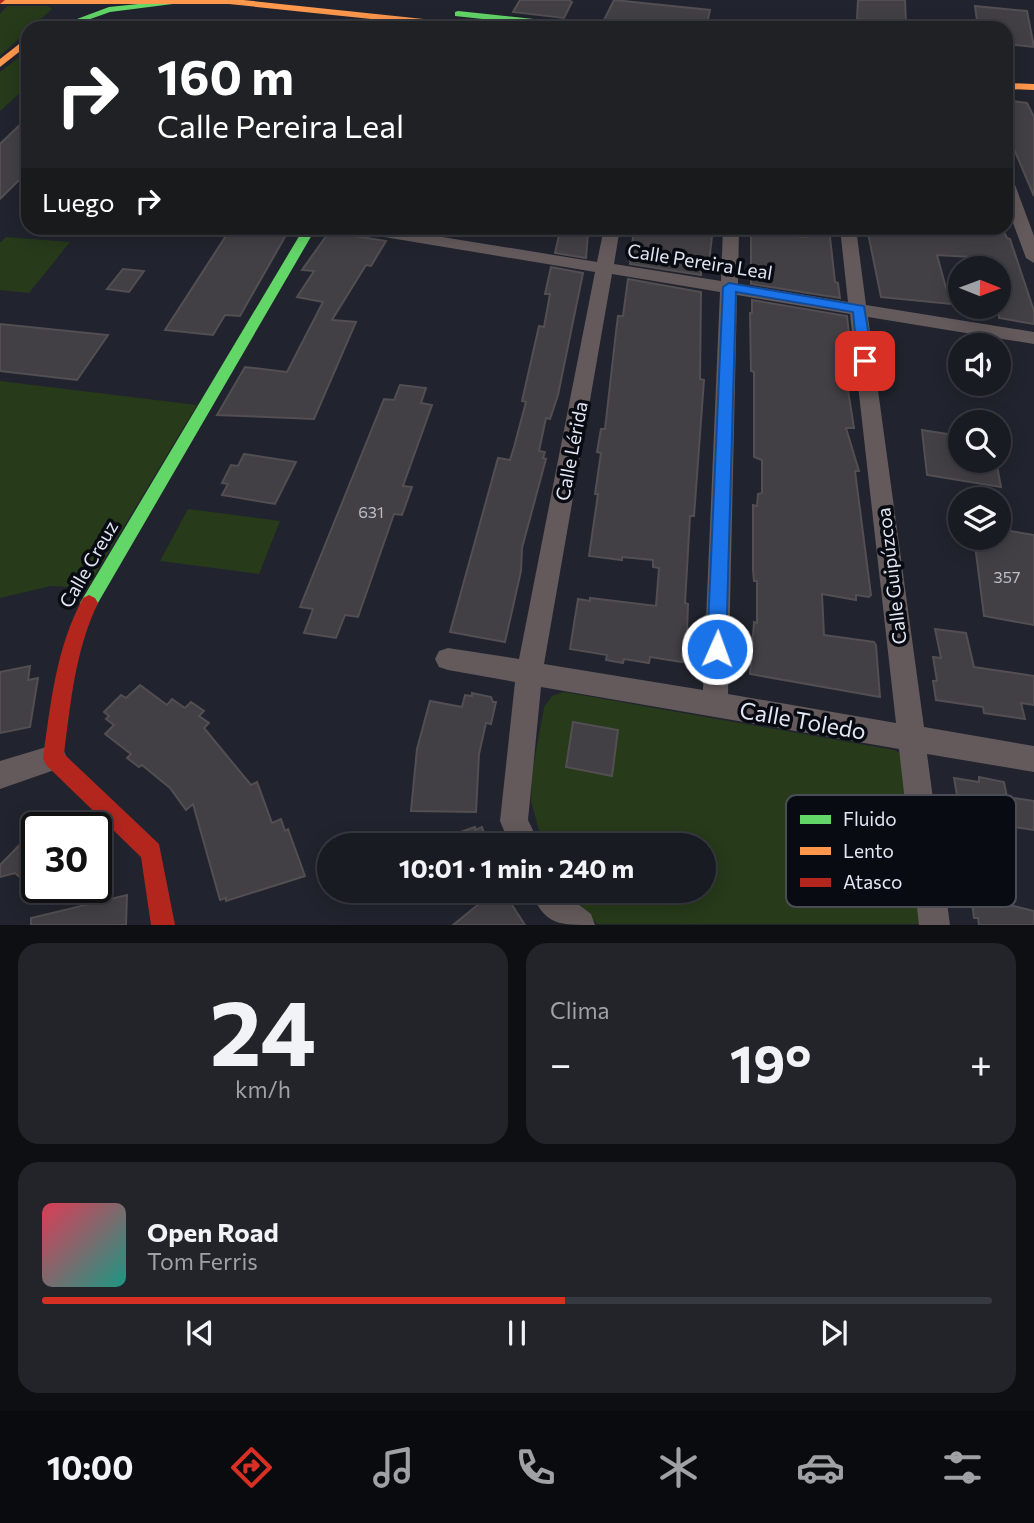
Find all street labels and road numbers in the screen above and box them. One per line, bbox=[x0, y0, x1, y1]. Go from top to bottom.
street label: Calle Pereira Leal bbox=[626, 238, 774, 284]
street label: Calle Lérida bbox=[550, 399, 592, 503]
street label: Calle Guipúzcoa bbox=[871, 506, 911, 646]
street label: Calle Creuz bbox=[54, 516, 122, 612]
street label: Calle Toledo bbox=[738, 695, 868, 745]

